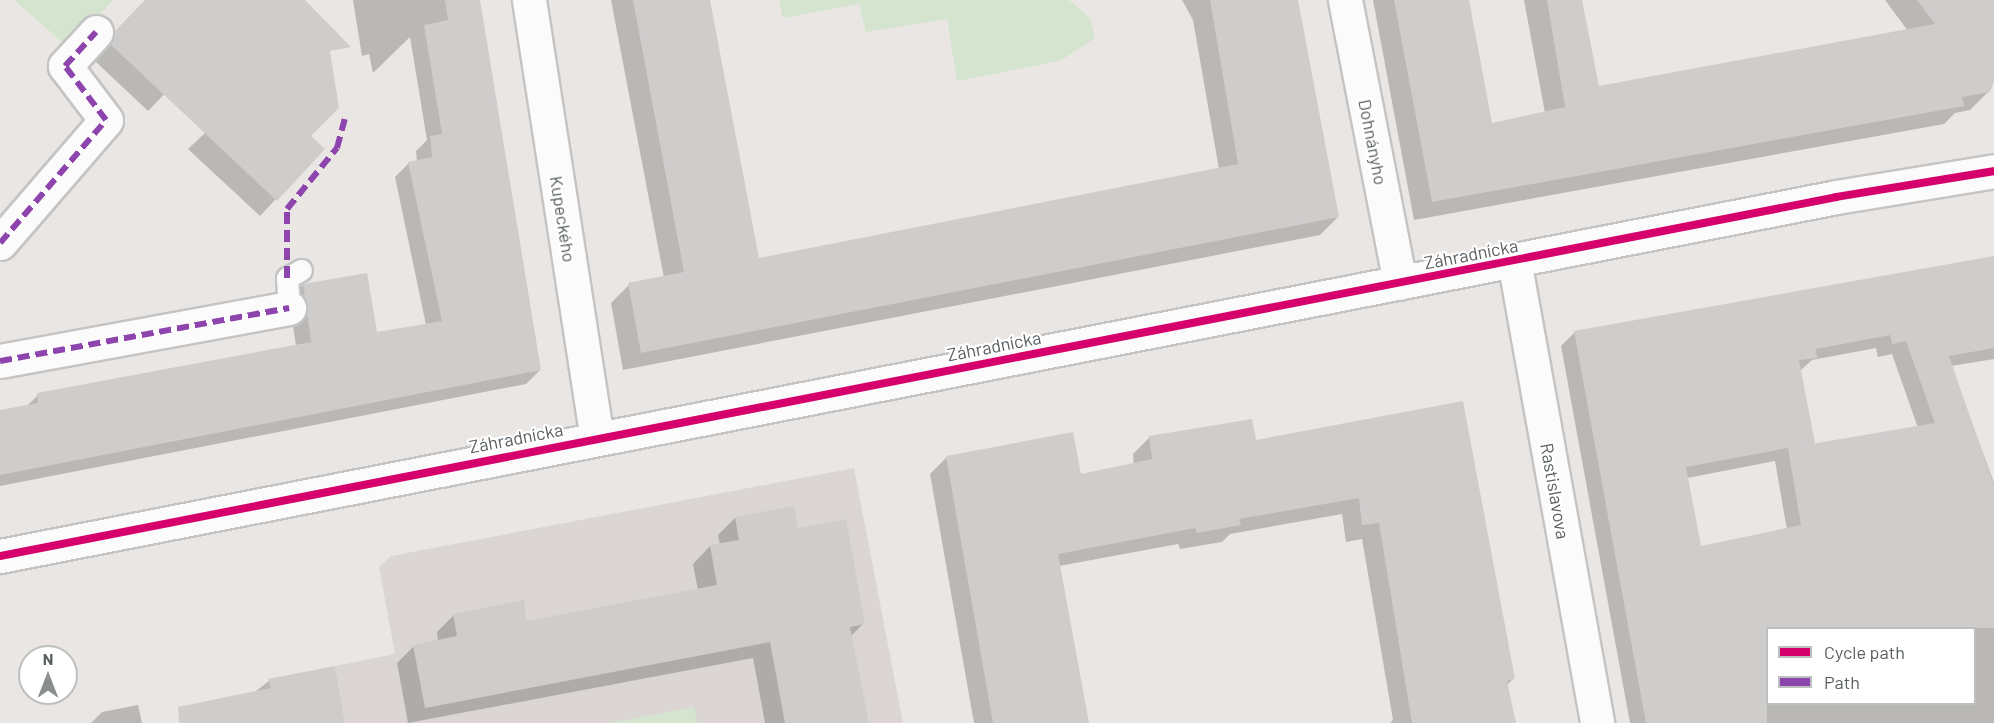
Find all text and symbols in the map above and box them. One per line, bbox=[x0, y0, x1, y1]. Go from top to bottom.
street label: Dohnányho bbox=[1354, 97, 1392, 187]
street label: Kupeckého bbox=[546, 174, 580, 264]
street label: Záhradnícka bbox=[1422, 234, 1520, 274]
street label: Záhradnícka bbox=[945, 326, 1043, 366]
street label: Záhradnícka bbox=[467, 418, 565, 458]
street label: Rastislavova bbox=[1536, 441, 1574, 541]
legend bbox=[1766, 627, 1976, 705]
text: Cycle path bbox=[1824, 641, 1905, 663]
north arrow bbox=[18, 645, 78, 705]
text: N bbox=[43, 649, 53, 668]
text: Path bbox=[1824, 671, 1860, 693]

